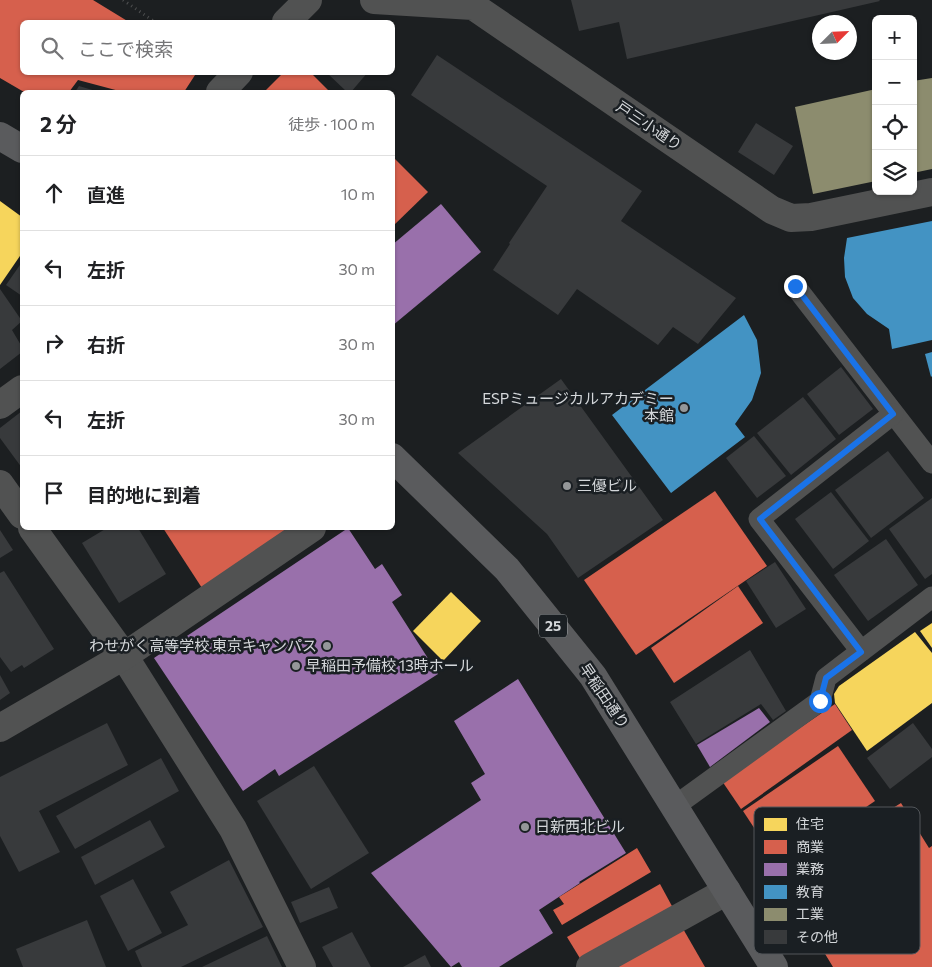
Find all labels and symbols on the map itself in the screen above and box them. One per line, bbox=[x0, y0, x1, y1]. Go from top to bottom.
north arrow bbox=[812, 15, 857, 60]
street label: 戸三小通り bbox=[613, 97, 686, 154]
route end bbox=[784, 275, 807, 298]
place label: ESPミュージカルアカデミー 本館 bbox=[482, 389, 674, 424]
marker: ESPミュージカルアカデミー 本館 bbox=[678, 402, 690, 414]
place label: 三優ビル bbox=[577, 476, 637, 494]
marker: 三優ビル bbox=[561, 480, 573, 492]
road number: 25 bbox=[539, 614, 567, 638]
place label: わせがく高等学校 東京キャンパス bbox=[89, 636, 317, 654]
marker: わせがく高等学校 東京キャンパス bbox=[321, 640, 333, 652]
place label: 早稲田予備校 13時ホール bbox=[306, 656, 474, 674]
street label: 早稲田通り bbox=[576, 659, 633, 732]
marker: 早稲田予備校 13時ホール bbox=[290, 660, 302, 672]
route start bbox=[809, 690, 832, 713]
legend bbox=[754, 807, 920, 954]
text: 住宅 bbox=[796, 815, 824, 832]
place label: 日新西北ビル bbox=[535, 817, 625, 835]
marker: 日新西北ビル bbox=[519, 821, 531, 833]
text: 商業 bbox=[796, 838, 824, 855]
text: 業務 bbox=[796, 860, 824, 877]
text: 教育 bbox=[796, 883, 824, 900]
text: 工業 bbox=[796, 905, 824, 922]
text: その他 bbox=[796, 928, 838, 945]

